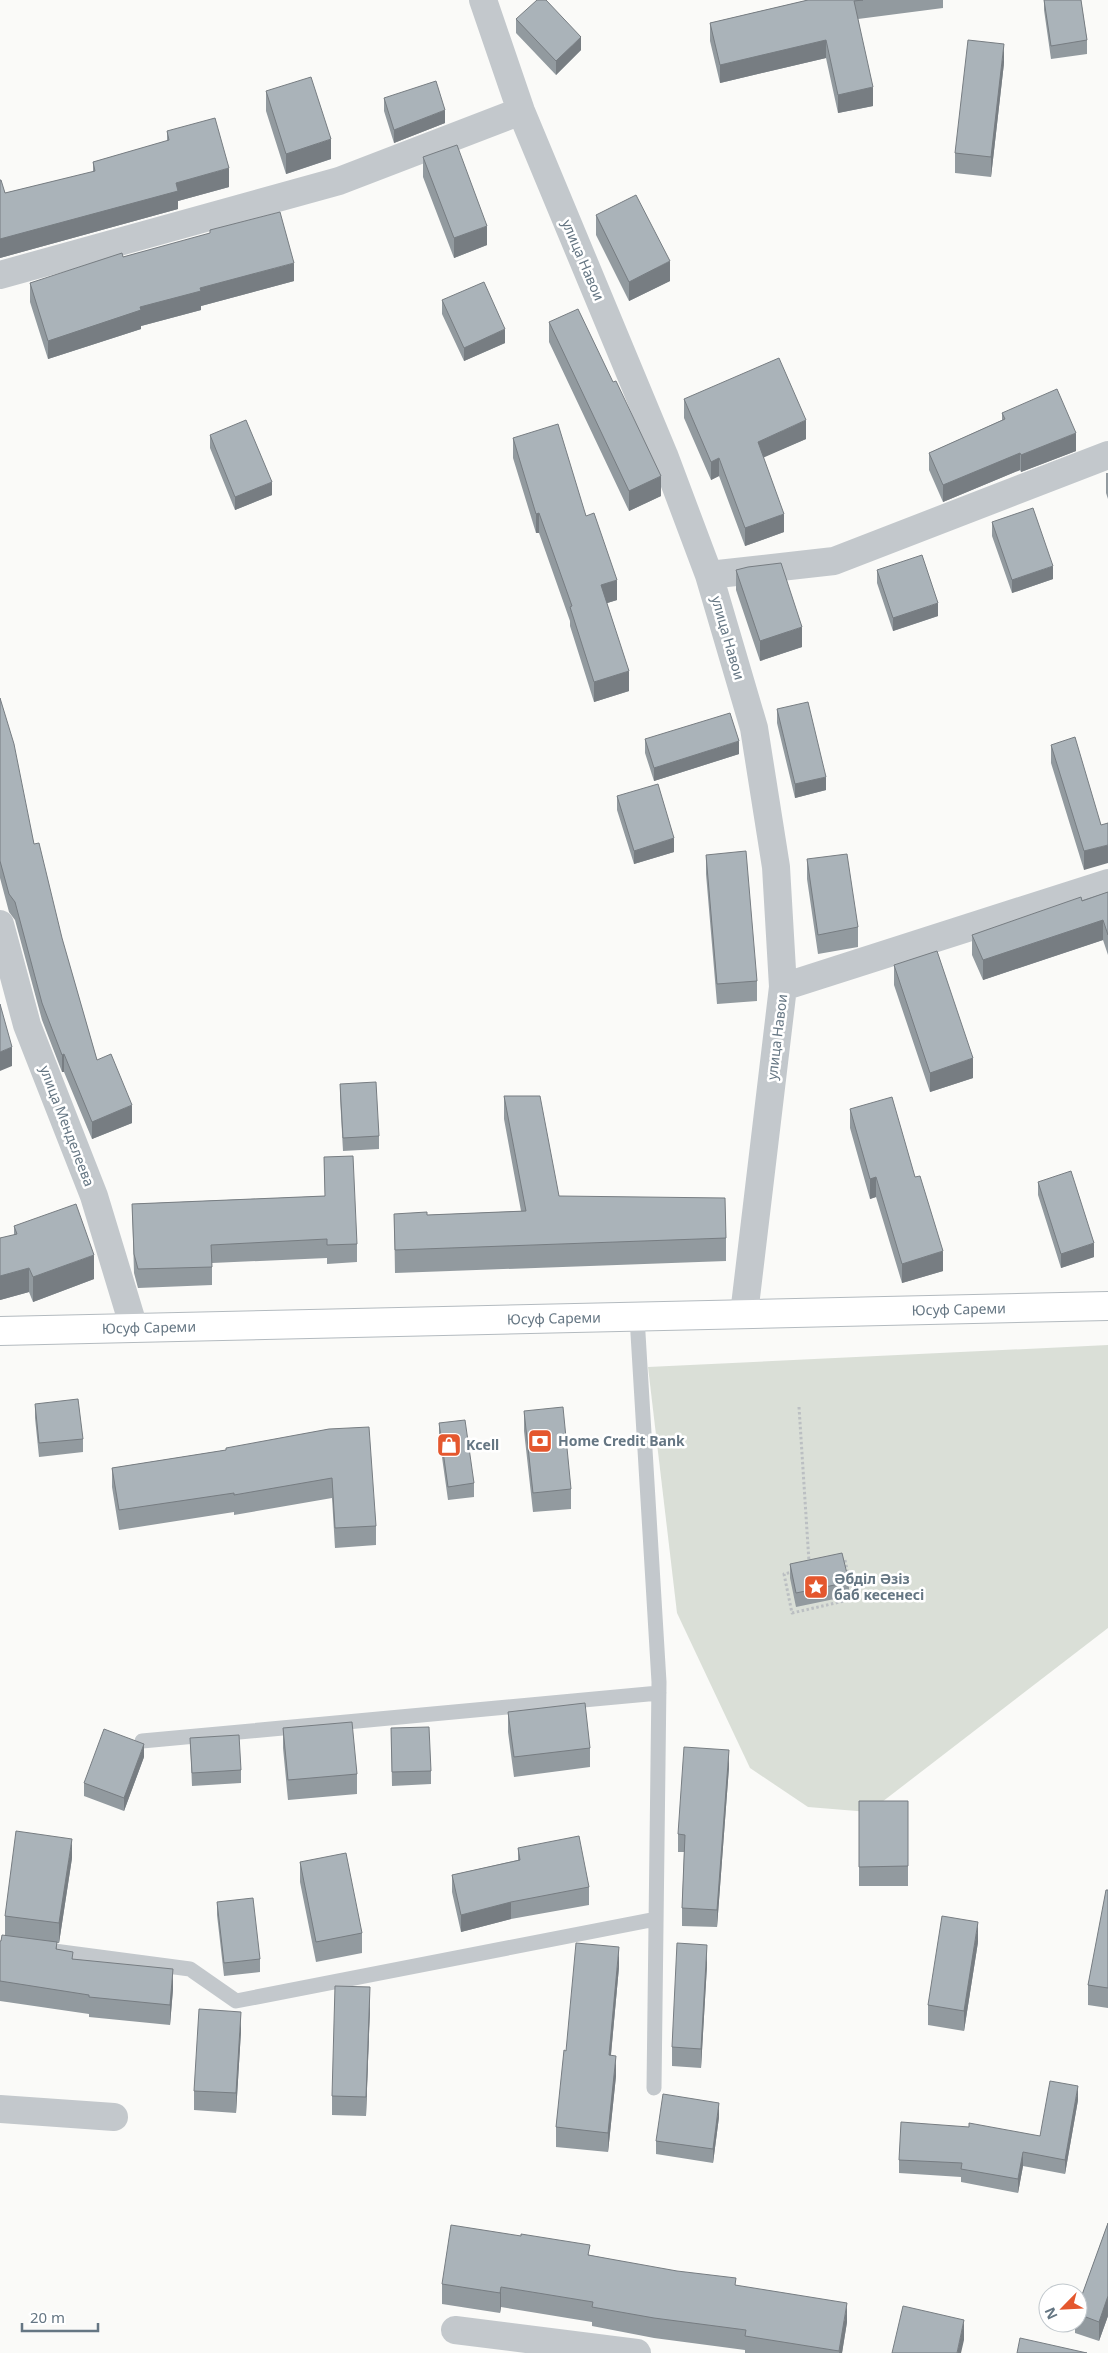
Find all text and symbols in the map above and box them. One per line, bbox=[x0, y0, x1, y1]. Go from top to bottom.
street label: улица Навои bbox=[558, 216, 609, 303]
street label: улица Навои bbox=[707, 594, 750, 682]
street label: улица Навои bbox=[762, 993, 791, 1081]
street label: улица Менделеева bbox=[36, 1063, 99, 1189]
street label: Юсуф Сареми bbox=[912, 1298, 1006, 1319]
street label: Юсуф Сареми bbox=[507, 1307, 601, 1329]
street label: Юсуф Сареми bbox=[102, 1317, 196, 1338]
bank icon: Home Credit Bank bbox=[527, 1428, 553, 1454]
place label: Home Credit Bank bbox=[558, 1431, 685, 1450]
shop icon: Kcell bbox=[436, 1432, 462, 1458]
place label: Kcell bbox=[466, 1435, 499, 1454]
place label: Әбділ Әзіз баб кесенесі bbox=[834, 1569, 924, 1604]
place icon: Әбділ Әзіз баб кесенесі bbox=[803, 1574, 829, 1600]
north arrow bbox=[1038, 2283, 1088, 2333]
scale bar bbox=[22, 2300, 99, 2332]
text: N bbox=[1040, 2304, 1062, 2323]
text: 20 m bbox=[30, 2307, 65, 2327]

